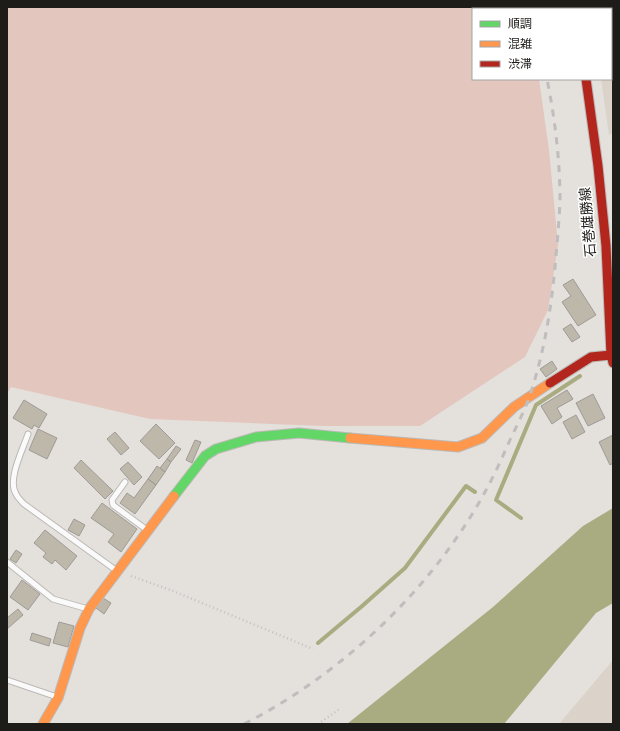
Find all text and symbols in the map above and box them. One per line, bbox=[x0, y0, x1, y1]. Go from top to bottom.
legend bbox=[472, 8, 612, 80]
text: 順調 bbox=[508, 17, 532, 33]
text: 混雑 bbox=[508, 37, 532, 53]
text: 渋滞 bbox=[508, 57, 532, 73]
street label: 石巻雄勝線 bbox=[577, 186, 601, 258]

